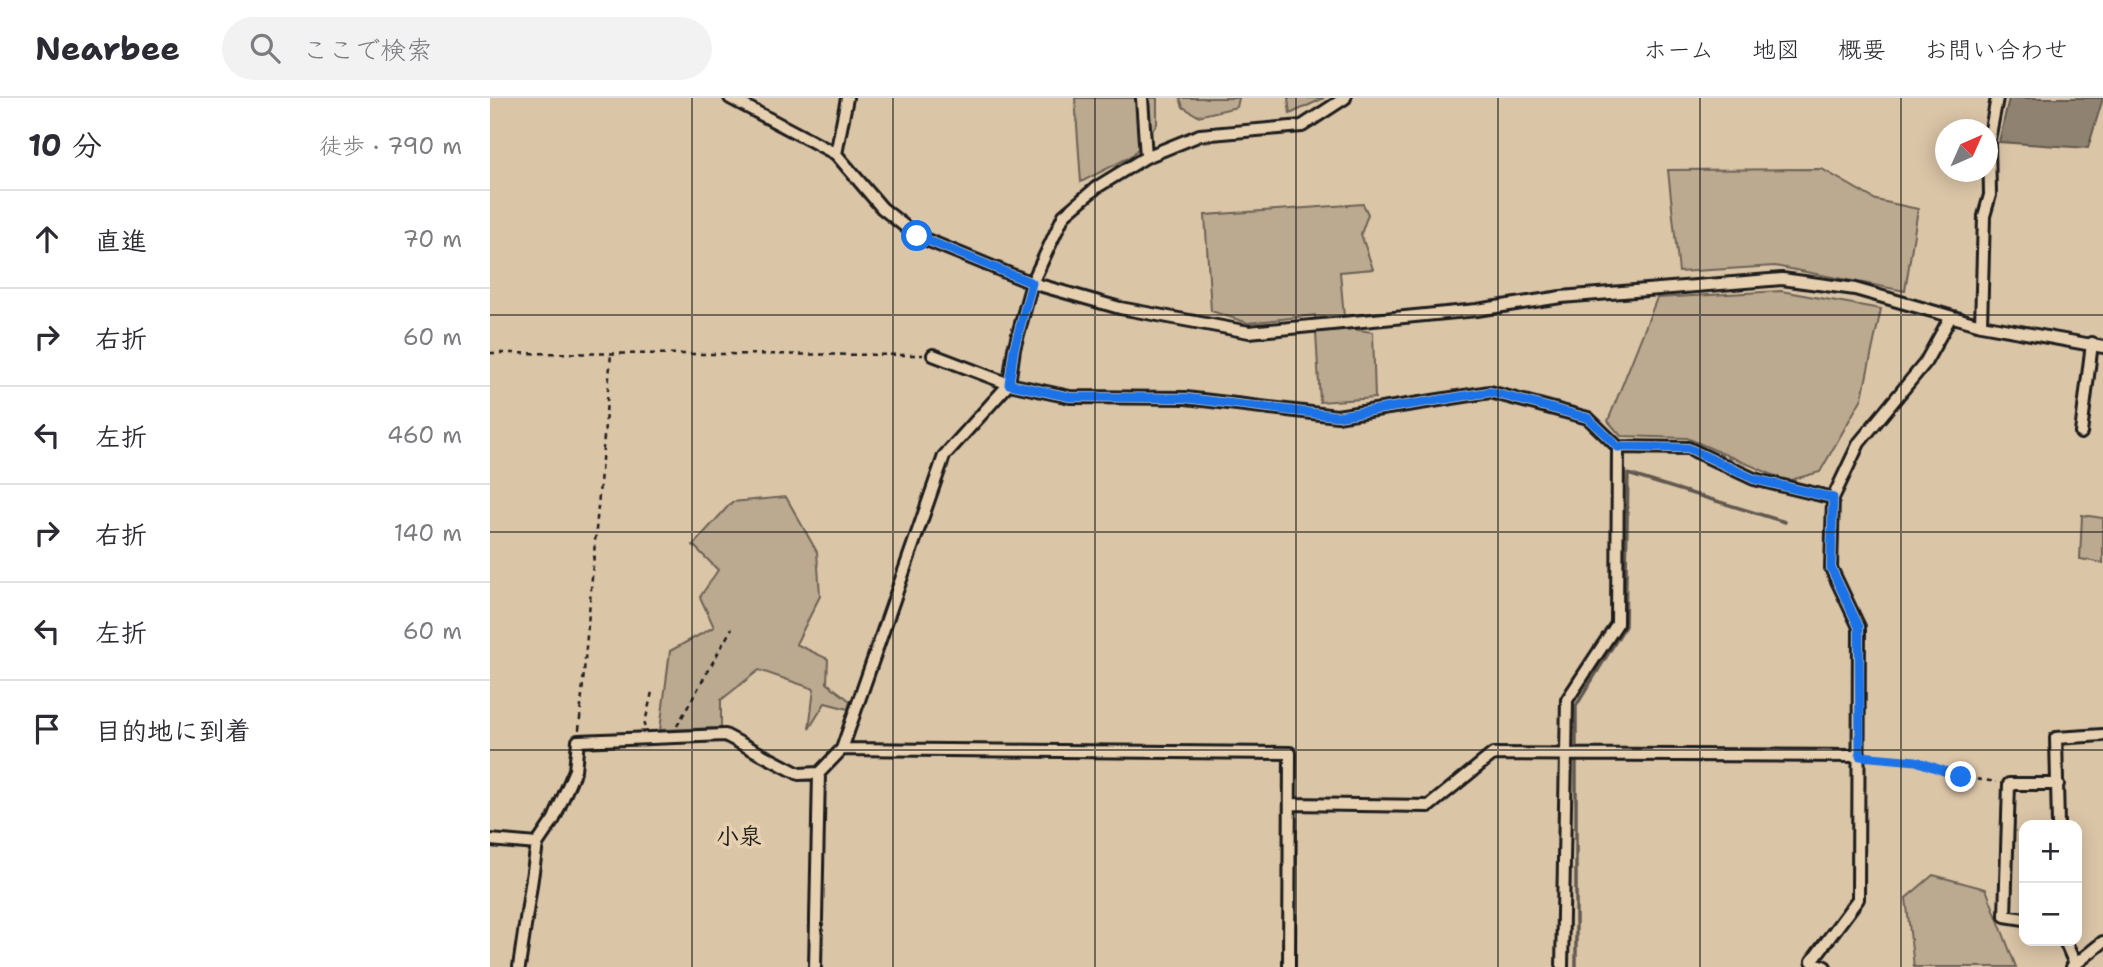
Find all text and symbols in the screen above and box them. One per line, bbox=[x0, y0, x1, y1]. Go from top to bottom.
search box bbox=[222, 17, 712, 80]
text: Nearbee bbox=[35, 26, 180, 71]
icon: search bbox=[246, 29, 284, 67]
text: ここで検索 bbox=[302, 32, 432, 67]
text: ホーム bbox=[1643, 34, 1714, 66]
text: 地図 bbox=[1752, 34, 1800, 66]
text: 概要 bbox=[1838, 34, 1886, 66]
text: お問い合わせ bbox=[1924, 34, 2068, 66]
north arrow bbox=[1935, 119, 1998, 182]
text: 10 分 bbox=[28, 125, 102, 166]
text: 徒歩 · 790 m bbox=[319, 131, 462, 161]
icon: ahead bbox=[28, 220, 66, 258]
route start bbox=[901, 220, 932, 251]
text: 直進 bbox=[95, 223, 147, 258]
text: 70 m bbox=[403, 224, 462, 254]
icon: right bbox=[28, 318, 66, 356]
text: 右折 bbox=[95, 321, 147, 356]
text: 60 m bbox=[403, 322, 462, 352]
icon: left bbox=[28, 416, 66, 454]
text: 左折 bbox=[95, 419, 147, 454]
text: 460 m bbox=[387, 420, 462, 450]
icon: right bbox=[28, 514, 66, 552]
text: 右折 bbox=[95, 517, 147, 552]
text: 140 m bbox=[394, 518, 462, 548]
icon: left bbox=[28, 612, 66, 650]
text: 左折 bbox=[95, 615, 147, 650]
text: 60 m bbox=[403, 616, 462, 646]
icon: arrive bbox=[28, 710, 66, 748]
text: 目的地に到着 bbox=[95, 713, 251, 748]
route end bbox=[1945, 761, 1976, 792]
map controls bbox=[2019, 820, 2082, 946]
button: + bbox=[2019, 820, 2082, 883]
district label: 小泉 bbox=[716, 821, 762, 851]
button: − bbox=[2019, 883, 2082, 946]

